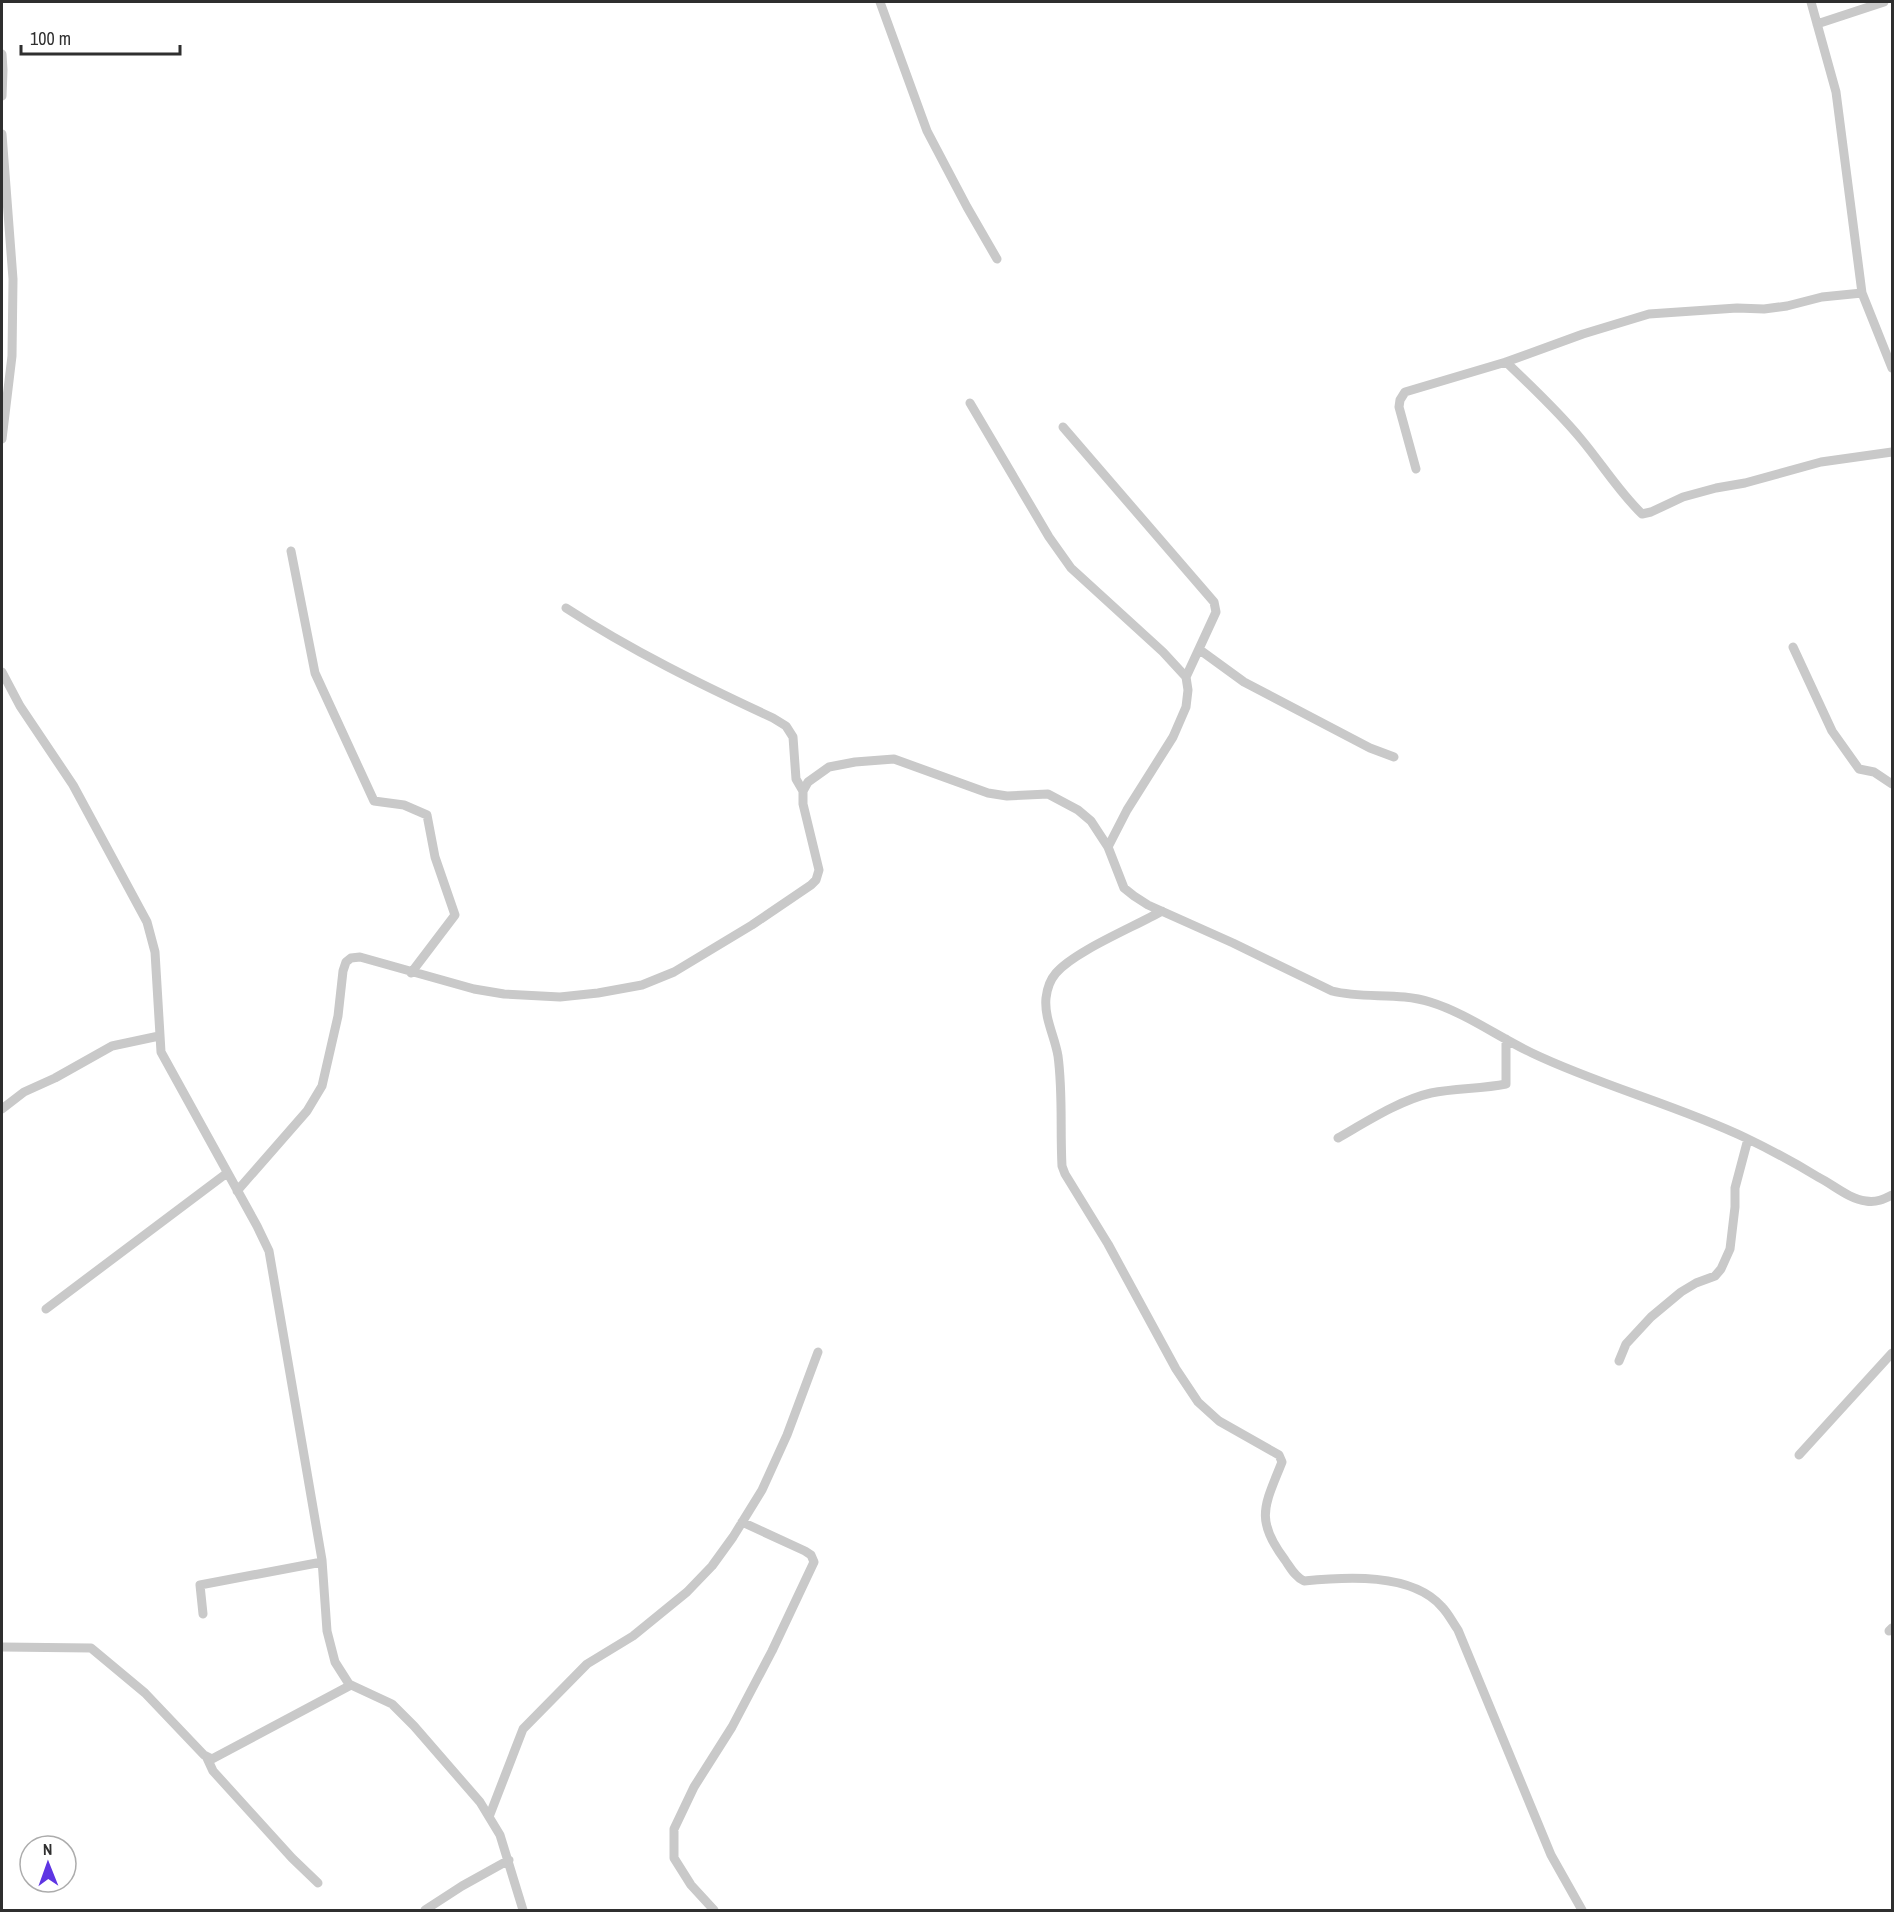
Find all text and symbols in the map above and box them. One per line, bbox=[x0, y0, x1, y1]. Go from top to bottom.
scale bar bbox=[21, 18, 180, 56]
text: 100 m bbox=[30, 26, 71, 51]
north arrow bbox=[18, 1834, 78, 1894]
text: N bbox=[43, 1838, 53, 1860]

